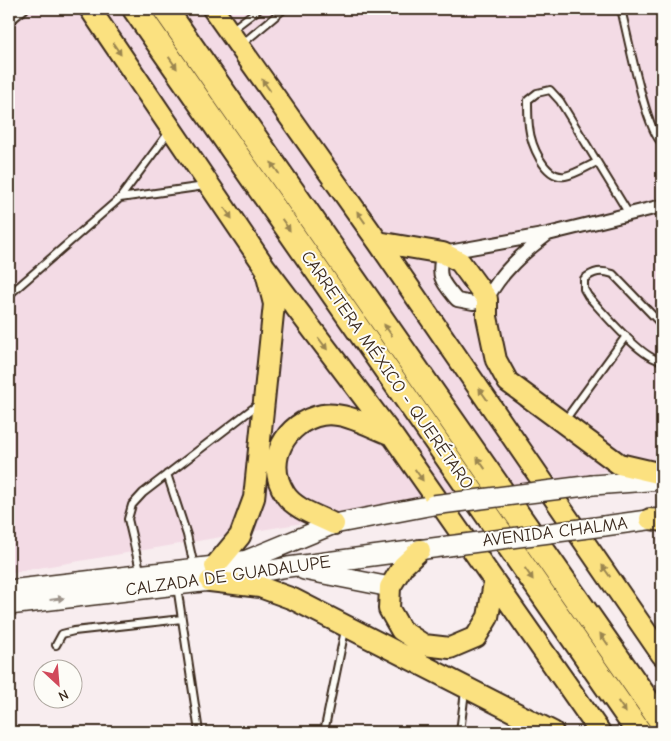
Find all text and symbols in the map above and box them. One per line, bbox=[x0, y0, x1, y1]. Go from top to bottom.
one-way arrow bbox=[112, 42, 122, 56]
one-way arrow bbox=[168, 56, 178, 70]
one-way arrow bbox=[261, 78, 271, 92]
one-way arrow bbox=[270, 161, 280, 174]
one-way arrow bbox=[223, 206, 233, 219]
one-way arrow bbox=[355, 211, 366, 224]
one-way arrow bbox=[281, 218, 291, 232]
street label: CARRETERA MÉXICO - QUERÉTARO bbox=[296, 246, 478, 493]
one-way arrow bbox=[383, 323, 393, 336]
one-way arrow bbox=[318, 337, 328, 351]
one-way arrow bbox=[478, 387, 488, 401]
one-way arrow bbox=[476, 456, 486, 470]
one-way arrow bbox=[414, 468, 424, 482]
street label: AVENIDA CHALMA bbox=[481, 513, 629, 551]
street label: CALZADA DE GUADALUPE bbox=[124, 551, 332, 601]
one-way arrow bbox=[601, 564, 611, 577]
one-way arrow bbox=[524, 567, 534, 581]
one-way arrow bbox=[49, 595, 65, 603]
one-way arrow bbox=[599, 633, 609, 646]
north arrow bbox=[32, 658, 82, 708]
text: N bbox=[56, 686, 71, 705]
one-way arrow bbox=[617, 700, 627, 714]

